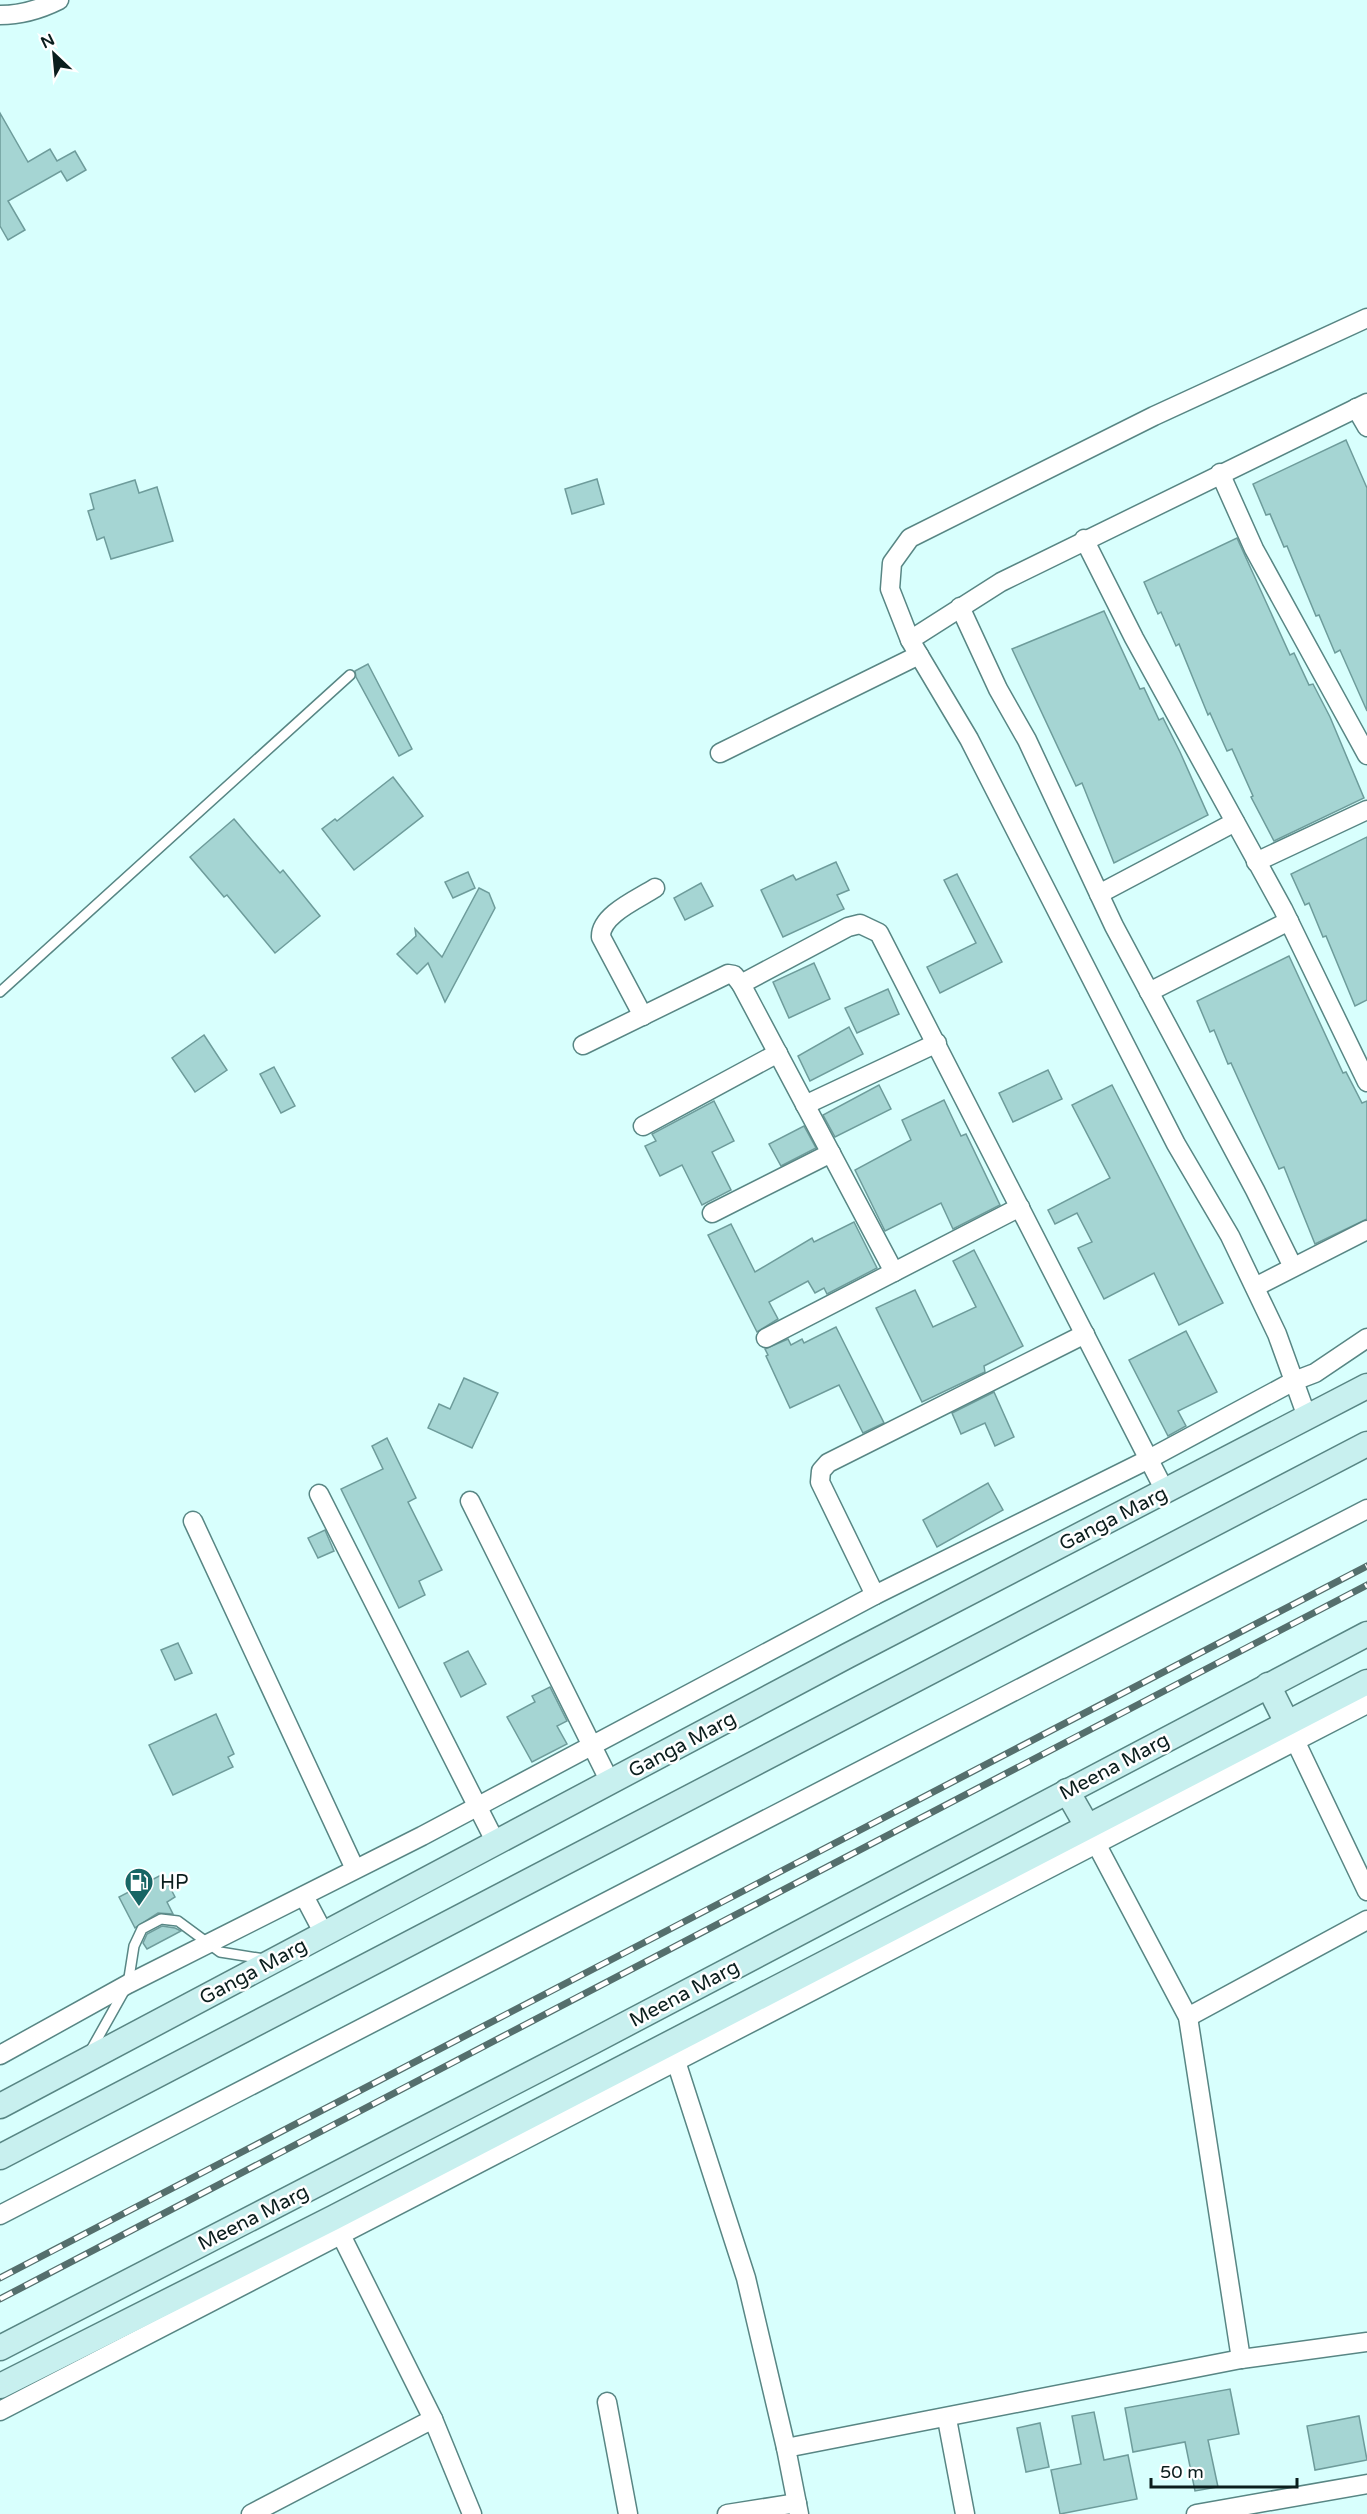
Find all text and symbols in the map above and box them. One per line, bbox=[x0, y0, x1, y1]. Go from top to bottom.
north arrow bbox=[24, 24, 84, 84]
text: N bbox=[38, 30, 58, 53]
street label: Ganga Marg bbox=[1055, 1481, 1172, 1556]
street label: Ganga Marg bbox=[625, 1707, 740, 1783]
street label: Meena Marg bbox=[1055, 1728, 1173, 1806]
fuel station icon: HP bbox=[123, 1866, 155, 1908]
place label: HP bbox=[160, 1871, 189, 1895]
street label: Ganga Marg bbox=[196, 1934, 311, 2010]
street label: Meena Marg bbox=[625, 1955, 743, 2033]
street label: Meena Marg bbox=[194, 2180, 313, 2256]
scale bar bbox=[1151, 2451, 1296, 2489]
text: 50 m bbox=[1160, 2461, 1204, 2483]

